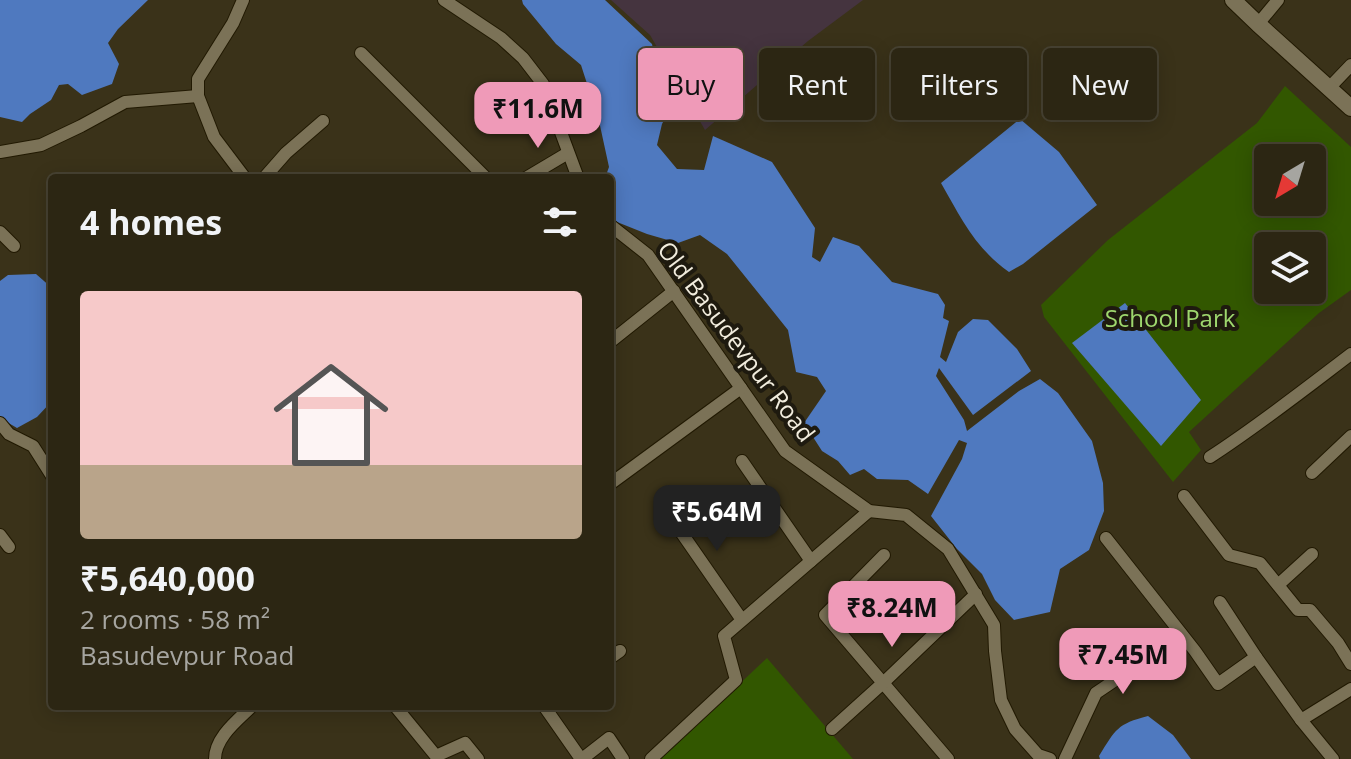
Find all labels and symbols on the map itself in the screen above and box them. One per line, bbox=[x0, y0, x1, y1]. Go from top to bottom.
pin: ₹11.6M bbox=[473, 82, 603, 150]
north arrow bbox=[1254, 144, 1326, 216]
street label: Old Basudevpur Road bbox=[651, 234, 823, 448]
park label: School Park bbox=[1105, 301, 1236, 334]
pin: ₹5.64M bbox=[652, 485, 782, 553]
pin: ₹8.24M bbox=[827, 581, 957, 649]
pin: ₹7.45M bbox=[1058, 628, 1188, 696]

